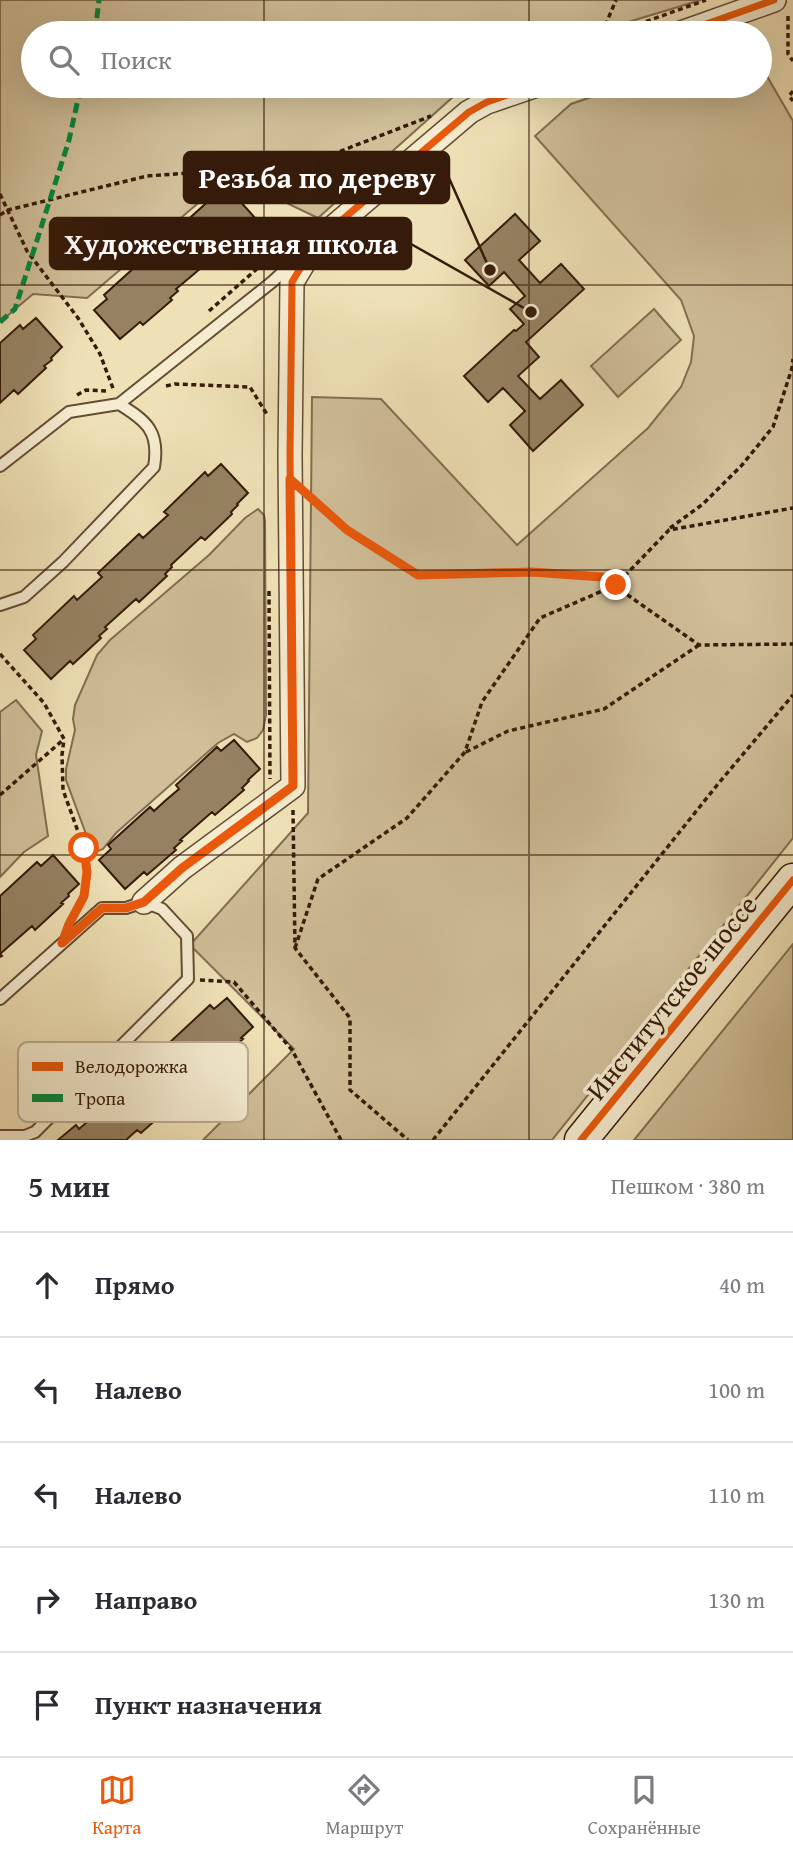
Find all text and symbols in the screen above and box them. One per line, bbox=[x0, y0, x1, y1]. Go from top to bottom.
search box bbox=[21, 21, 772, 98]
text: Поиск bbox=[101, 40, 172, 79]
icon: search bbox=[45, 41, 83, 79]
callout: Резьба по дереву bbox=[184, 152, 449, 203]
text: Резьба по дереву bbox=[199, 155, 436, 199]
callout: Художественная школа bbox=[50, 218, 411, 269]
text: Художественная школа bbox=[64, 221, 398, 265]
route end bbox=[600, 569, 631, 600]
route start bbox=[68, 832, 99, 863]
street label: Институтское шоссе bbox=[575, 886, 767, 1108]
legend bbox=[18, 1042, 248, 1122]
text: Велодорожка bbox=[75, 1052, 188, 1080]
text: Тропа bbox=[75, 1084, 125, 1112]
text: 5 мин bbox=[28, 1164, 110, 1208]
text: Пешком · 380 m bbox=[611, 1169, 765, 1202]
text: Прямо bbox=[95, 1265, 175, 1304]
icon: ahead bbox=[28, 1266, 66, 1304]
text: 40 m bbox=[719, 1268, 765, 1301]
text: Налево bbox=[95, 1370, 182, 1409]
icon: left bbox=[28, 1371, 66, 1409]
text: 100 m bbox=[708, 1373, 765, 1406]
text: Налево bbox=[95, 1475, 182, 1514]
icon: left bbox=[28, 1476, 66, 1514]
text: 110 m bbox=[708, 1478, 765, 1511]
text: Направо bbox=[95, 1580, 197, 1619]
icon: right bbox=[28, 1581, 66, 1619]
text: 130 m bbox=[708, 1583, 765, 1616]
text: Пункт назначения bbox=[95, 1685, 322, 1724]
icon: arrive bbox=[28, 1686, 66, 1724]
tab: Карта bbox=[92, 1771, 141, 1841]
tab: Маршрут bbox=[326, 1771, 403, 1841]
tab: Сохранённые bbox=[588, 1771, 701, 1841]

